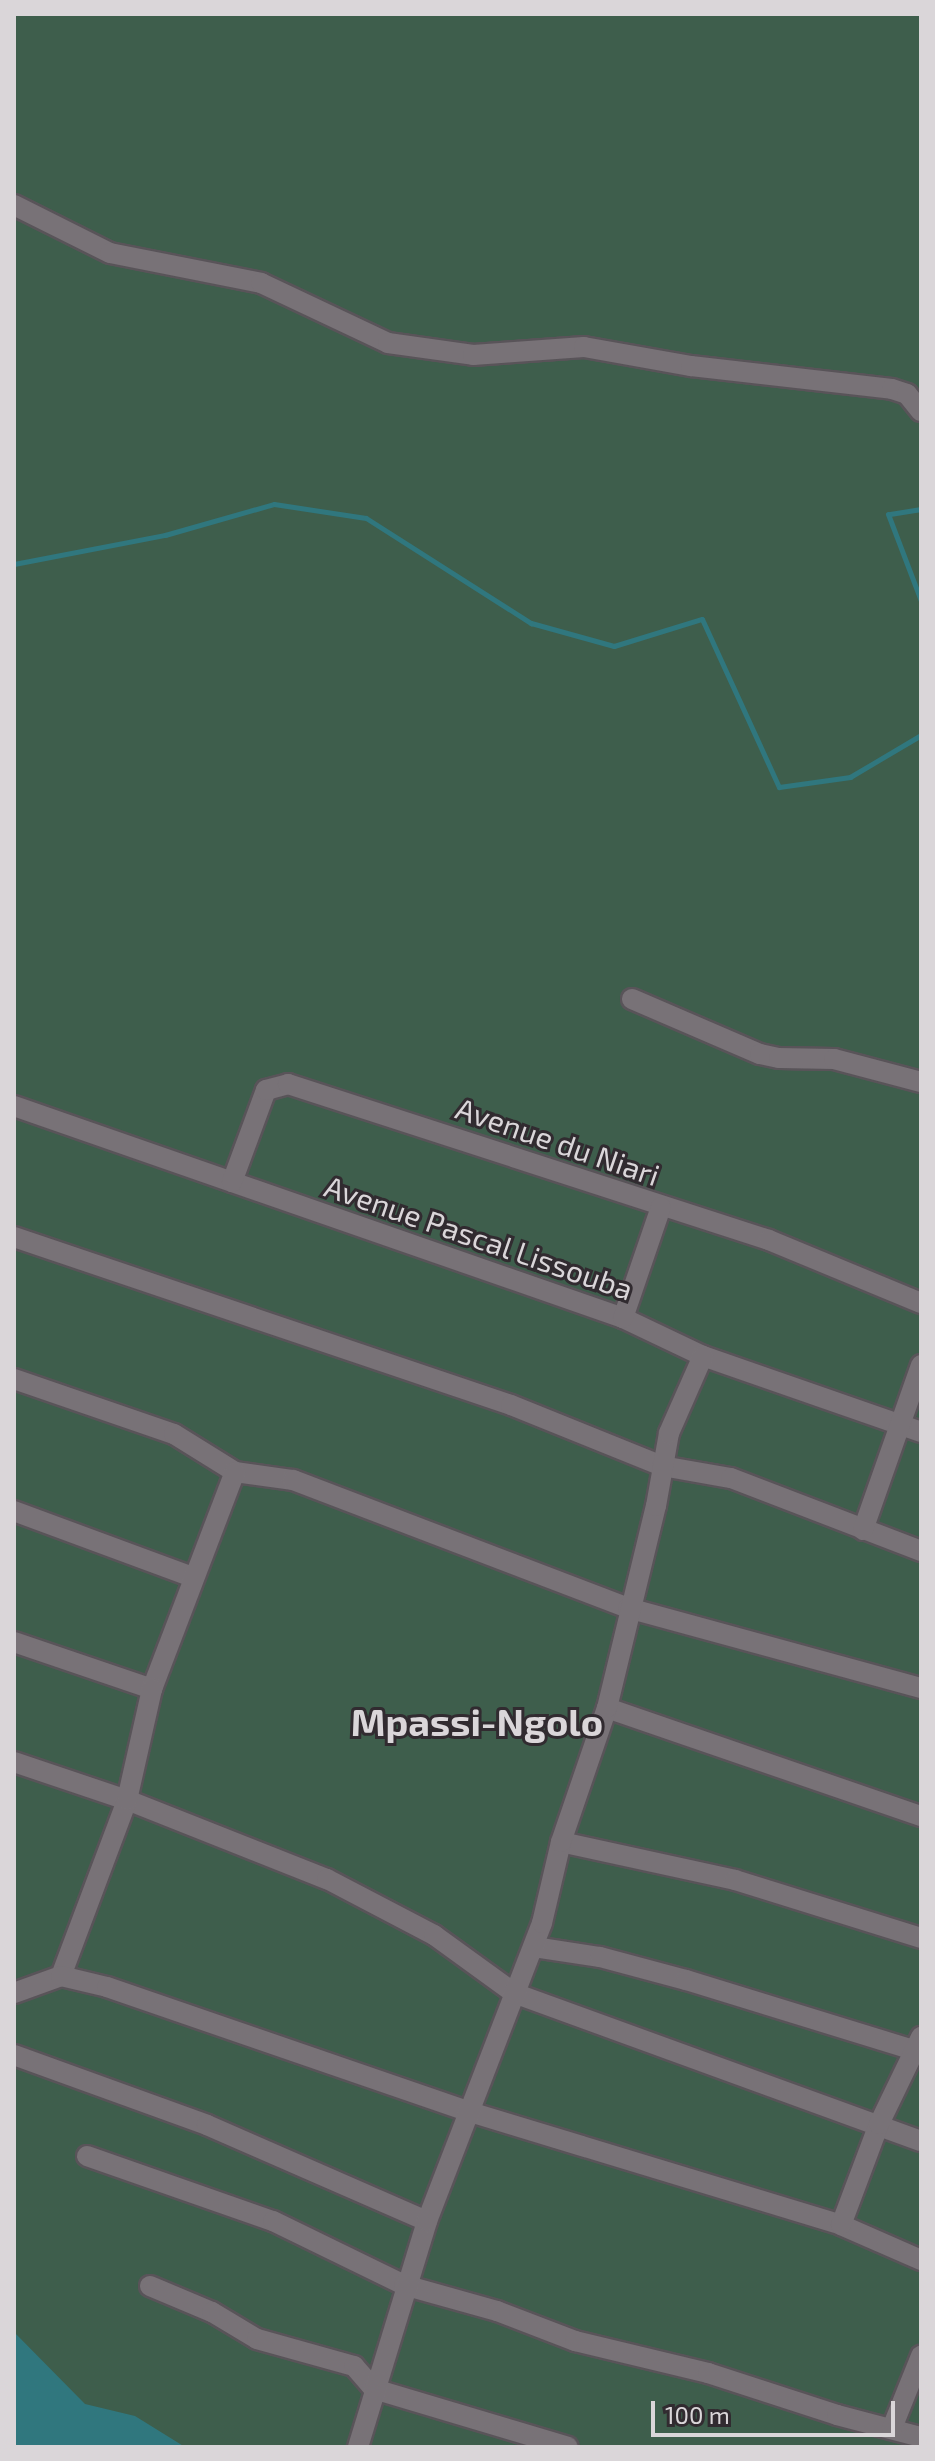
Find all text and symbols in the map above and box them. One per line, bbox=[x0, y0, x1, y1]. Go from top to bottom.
street label: Avenue du Niari bbox=[452, 1089, 664, 1193]
street label: Avenue Pascal Lissouba bbox=[320, 1167, 638, 1307]
district label: Mpassi-Ngolo bbox=[351, 1699, 603, 1745]
scale bar bbox=[655, 2385, 899, 2435]
text: 100 m bbox=[665, 2400, 730, 2429]

